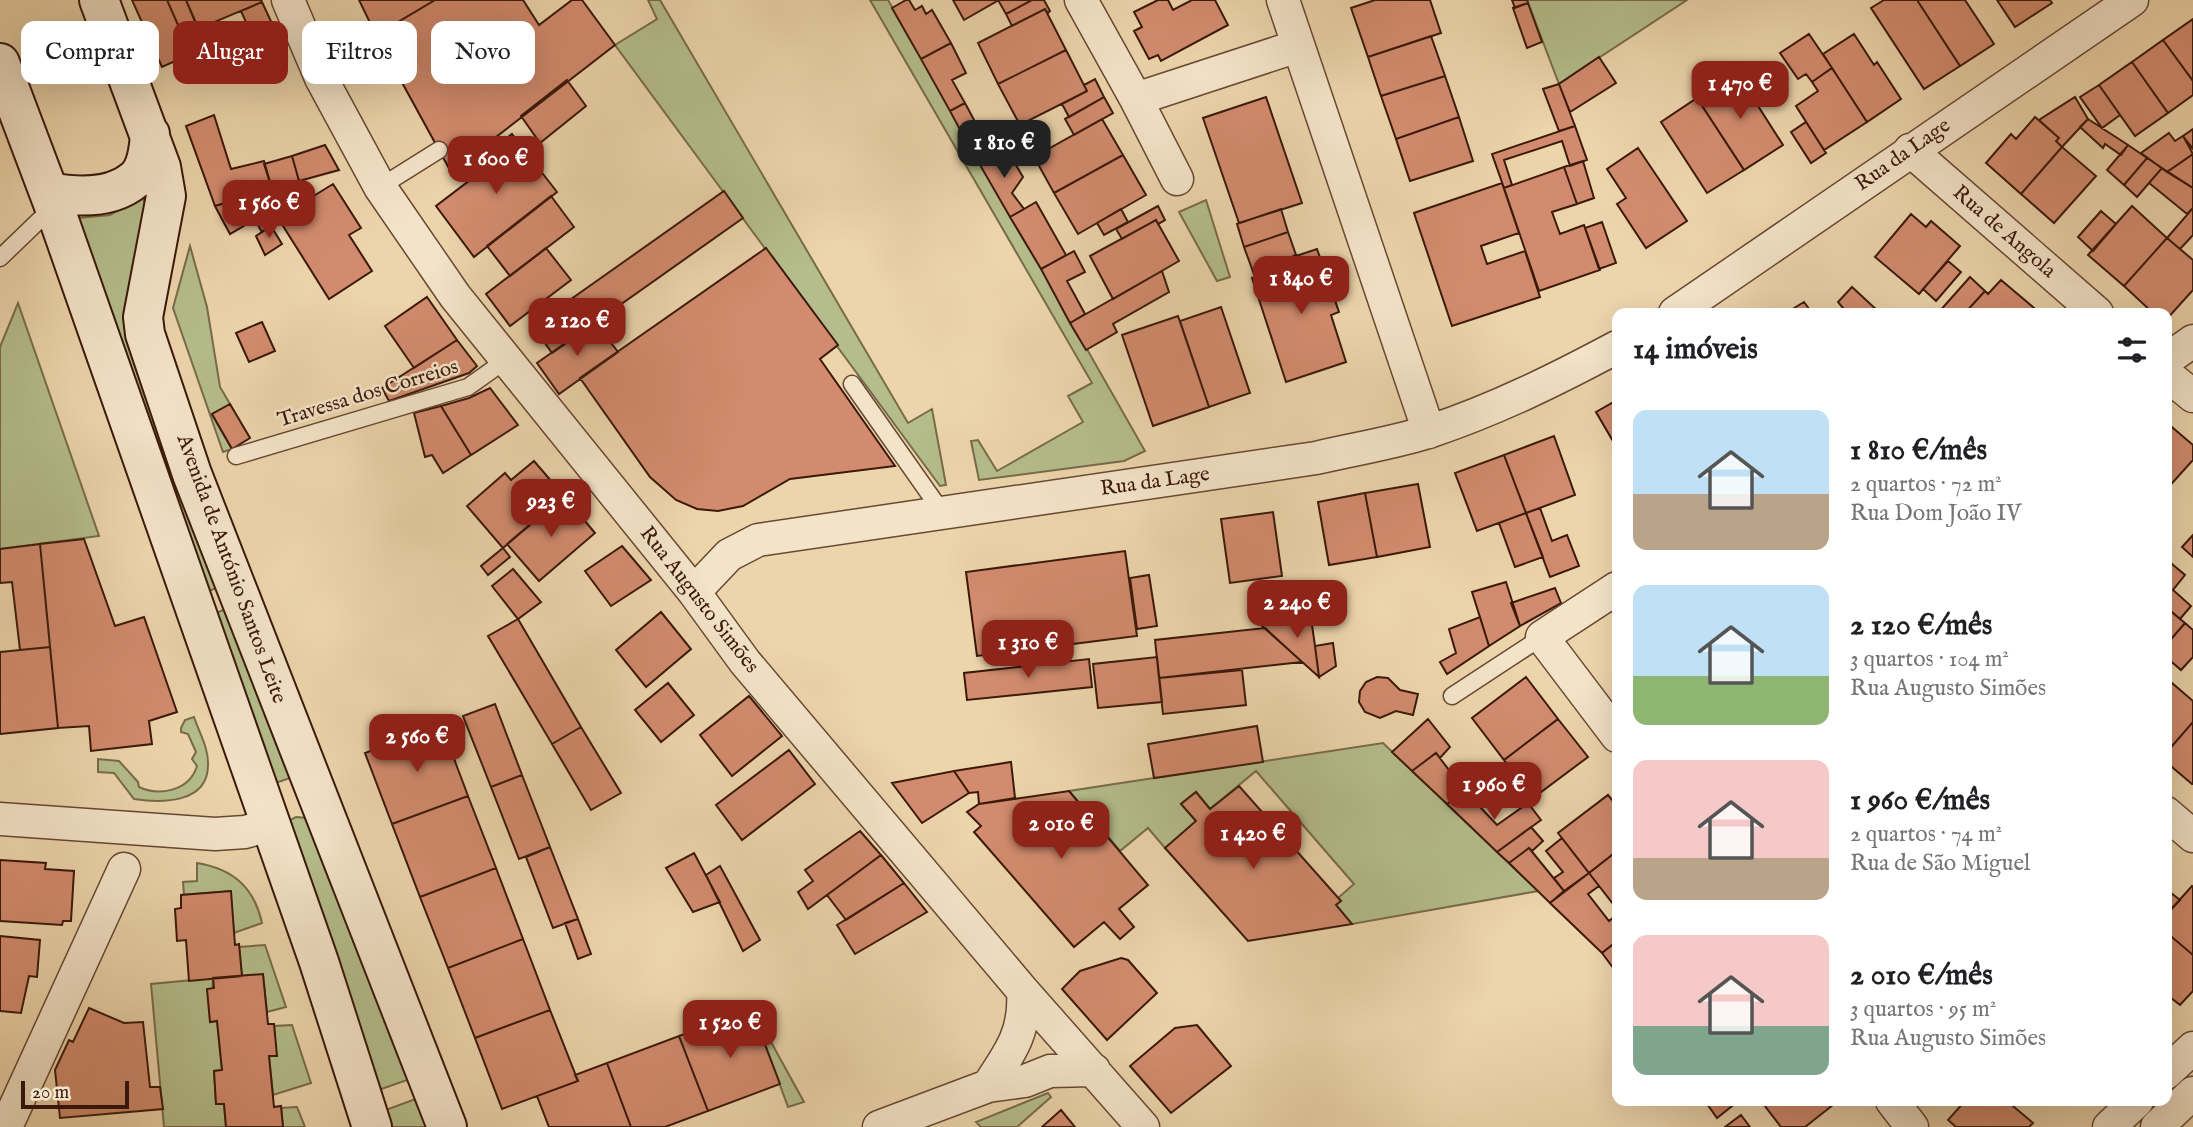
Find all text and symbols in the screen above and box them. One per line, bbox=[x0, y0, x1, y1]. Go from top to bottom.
chip: Comprar bbox=[21, 21, 159, 84]
chip: Alugar bbox=[173, 21, 288, 84]
chip: Filtros bbox=[302, 21, 417, 84]
chip: Novo bbox=[431, 21, 535, 84]
pin: 1 470 € bbox=[1675, 61, 1805, 121]
text: 1 470 € bbox=[1708, 69, 1772, 98]
street label: Rua da Lage bbox=[1850, 112, 1956, 198]
pin: 1 810 € bbox=[939, 120, 1069, 180]
text: 1 810 € bbox=[974, 128, 1034, 157]
pin: 1 600 € bbox=[431, 136, 561, 196]
text: 1 600 € bbox=[464, 144, 528, 173]
pin: 1 560 € bbox=[204, 180, 334, 240]
street label: Rua de Angola bbox=[1947, 180, 2062, 285]
text: 1 560 € bbox=[238, 188, 300, 217]
pin: 1 840 € bbox=[1236, 256, 1366, 316]
text: 1 840 € bbox=[1269, 264, 1333, 293]
pin: 2 120 € bbox=[512, 298, 642, 358]
text: 2 120 € bbox=[545, 306, 609, 335]
text: 14 imóveis bbox=[1633, 331, 1758, 369]
icon: filters bbox=[2113, 331, 2151, 369]
street label: Travessa dos Correios bbox=[274, 354, 462, 434]
street label: Avenida de António Santos Leite bbox=[169, 430, 292, 708]
text: 1 810 €/mês bbox=[1850, 432, 1987, 470]
icon: home bbox=[1689, 438, 1773, 522]
street label: Rua da Lage bbox=[1099, 461, 1212, 503]
text: 2 quartos · 72 m² bbox=[1850, 470, 2002, 499]
pin: 923 € bbox=[502, 480, 600, 539]
text: 923 € bbox=[527, 487, 575, 516]
text: Rua Dom João IV bbox=[1850, 499, 2021, 528]
street label: Rua Augusto Simões bbox=[633, 521, 765, 679]
pin: 2 240 € bbox=[1232, 580, 1362, 640]
text: 2 240 € bbox=[1263, 588, 1331, 617]
text: 2 120 €/mês bbox=[1850, 607, 1992, 645]
icon: home bbox=[1689, 613, 1773, 697]
pin: 1 310 € bbox=[963, 620, 1093, 680]
text: 1 310 € bbox=[998, 628, 1058, 657]
text: 3 quartos · 104 m² bbox=[1850, 645, 2009, 674]
text: Rua Augusto Simões bbox=[1850, 674, 2046, 703]
pin: 2 560 € bbox=[352, 714, 482, 774]
text: 2 560 € bbox=[385, 722, 449, 751]
pin: 1 960 € bbox=[1429, 762, 1559, 822]
text: 1 960 € bbox=[1462, 770, 1526, 799]
text: 1 960 €/mês bbox=[1850, 782, 1990, 820]
icon: home bbox=[1689, 788, 1773, 872]
pin: 2 010 € bbox=[996, 802, 1126, 861]
text: 2 010 € bbox=[1028, 809, 1094, 838]
pin: 1 420 € bbox=[1188, 812, 1318, 871]
text: 1 420 € bbox=[1220, 819, 1286, 848]
text: 2 quartos · 74 m² bbox=[1850, 820, 2002, 849]
text: Rua de São Miguel bbox=[1850, 849, 2030, 878]
text: 2 010 €/mês bbox=[1850, 957, 1993, 995]
icon: home bbox=[1689, 963, 1773, 1047]
text: 3 quartos · 95 m² bbox=[1850, 995, 1996, 1024]
pin: 1 520 € bbox=[665, 1000, 795, 1060]
text: 1 520 € bbox=[699, 1008, 761, 1037]
text: Rua Augusto Simões bbox=[1850, 1024, 2046, 1053]
scale bar bbox=[21, 1078, 130, 1110]
text: 20 m bbox=[32, 1081, 69, 1105]

